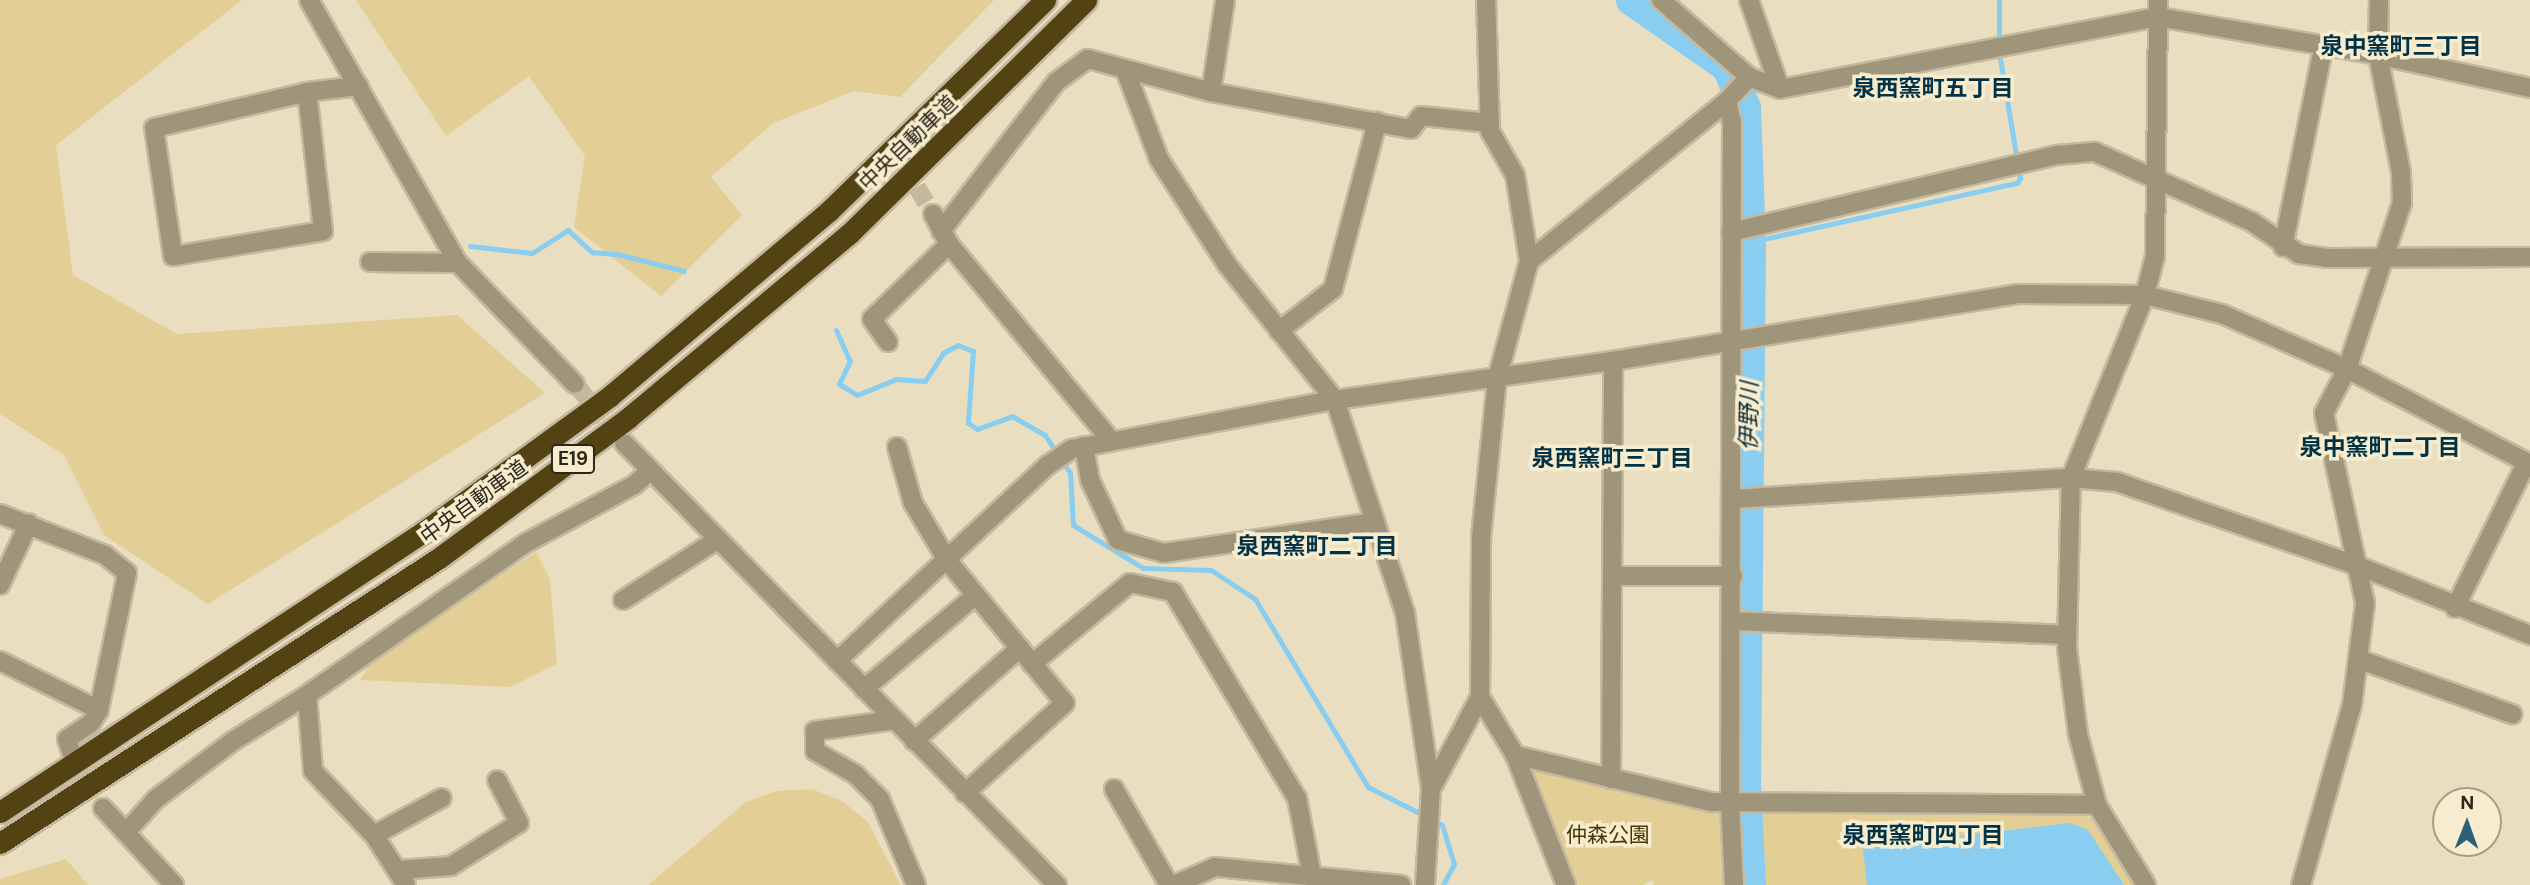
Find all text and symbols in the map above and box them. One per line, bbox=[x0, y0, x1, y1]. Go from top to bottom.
district label: 泉中窯町三丁目 bbox=[2321, 32, 2481, 60]
district label: 泉西窯町五丁目 bbox=[1853, 74, 2013, 102]
street label: 中央自動車道 bbox=[854, 90, 962, 196]
water label: 伊野川 bbox=[1735, 381, 1763, 451]
district label: 泉中窯町二丁目 bbox=[2300, 433, 2460, 461]
road number: E19 bbox=[550, 444, 596, 474]
district label: 泉西窯町三丁目 bbox=[1532, 444, 1692, 472]
street label: 中央自動車道 bbox=[416, 455, 532, 549]
district label: 泉西窯町二丁目 bbox=[1237, 532, 1397, 560]
north arrow bbox=[2432, 787, 2502, 857]
text: N bbox=[2460, 790, 2474, 815]
district label: 泉西窯町四丁目 bbox=[1843, 821, 2003, 849]
park label: 仲森公園 bbox=[1566, 822, 1650, 848]

